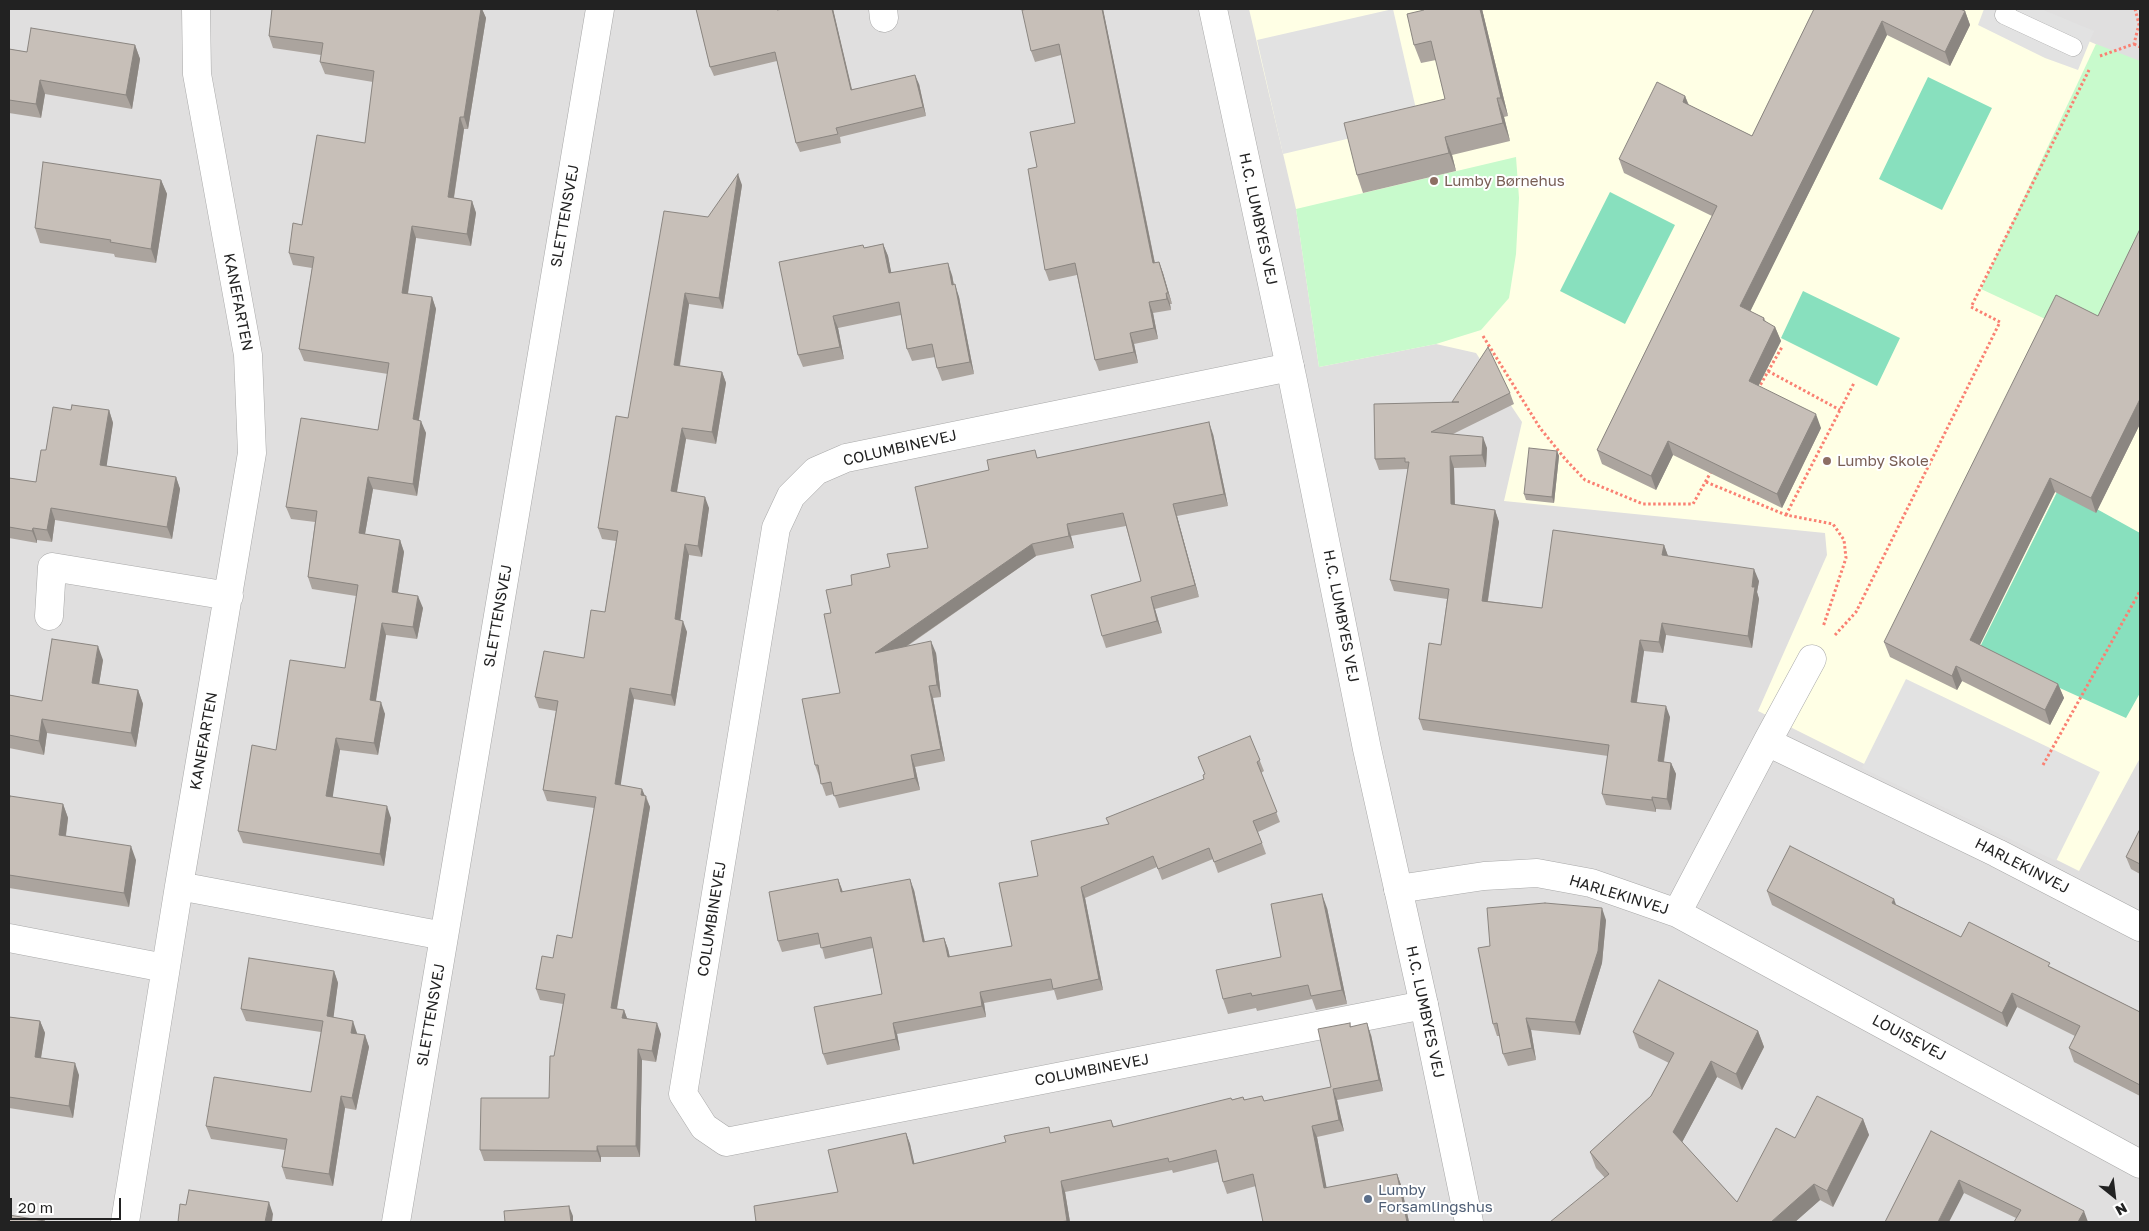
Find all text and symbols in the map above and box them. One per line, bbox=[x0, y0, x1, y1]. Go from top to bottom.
street label: H.C. LUMBYES VEJ bbox=[1235, 151, 1281, 287]
street label: SLETTENSVEJ bbox=[547, 163, 583, 269]
place label: Lumby Børnehus bbox=[1444, 172, 1565, 190]
marker: Lumby Børnehus bbox=[1428, 175, 1440, 187]
street label: KANEFARTEN bbox=[220, 252, 256, 352]
street label: COLUMBINEVEJ bbox=[841, 426, 959, 470]
place label: Lumby Skole bbox=[1837, 452, 1929, 470]
marker: Lumby Skole bbox=[1821, 455, 1833, 467]
street label: H.C. LUMBYES VEJ bbox=[1319, 548, 1363, 684]
street label: SLETTENSVEJ bbox=[480, 563, 516, 669]
street label: KANEFARTEN bbox=[187, 691, 221, 791]
street label: HARLEKINVEJ bbox=[1972, 835, 2072, 897]
street label: COLUMBINEVEJ bbox=[694, 860, 730, 978]
street label: HARLEKINVEJ bbox=[1567, 871, 1671, 919]
street label: H.C. LUMBYES VEJ bbox=[1402, 944, 1448, 1080]
street label: SLETTENSVEJ bbox=[413, 962, 449, 1068]
street label: LOUISEVEJ bbox=[1869, 1011, 1949, 1065]
street label: COLUMBINEVEJ bbox=[1033, 1050, 1151, 1090]
north arrow bbox=[2089, 1171, 2139, 1221]
place label: Lumby Forsamlingshus bbox=[1378, 1181, 1493, 1216]
scale bar bbox=[12, 1188, 124, 1220]
marker: Lumby Forsamlingshus bbox=[1362, 1193, 1374, 1205]
text: 20 m bbox=[18, 1198, 53, 1216]
text: N bbox=[2113, 1200, 2130, 1220]

